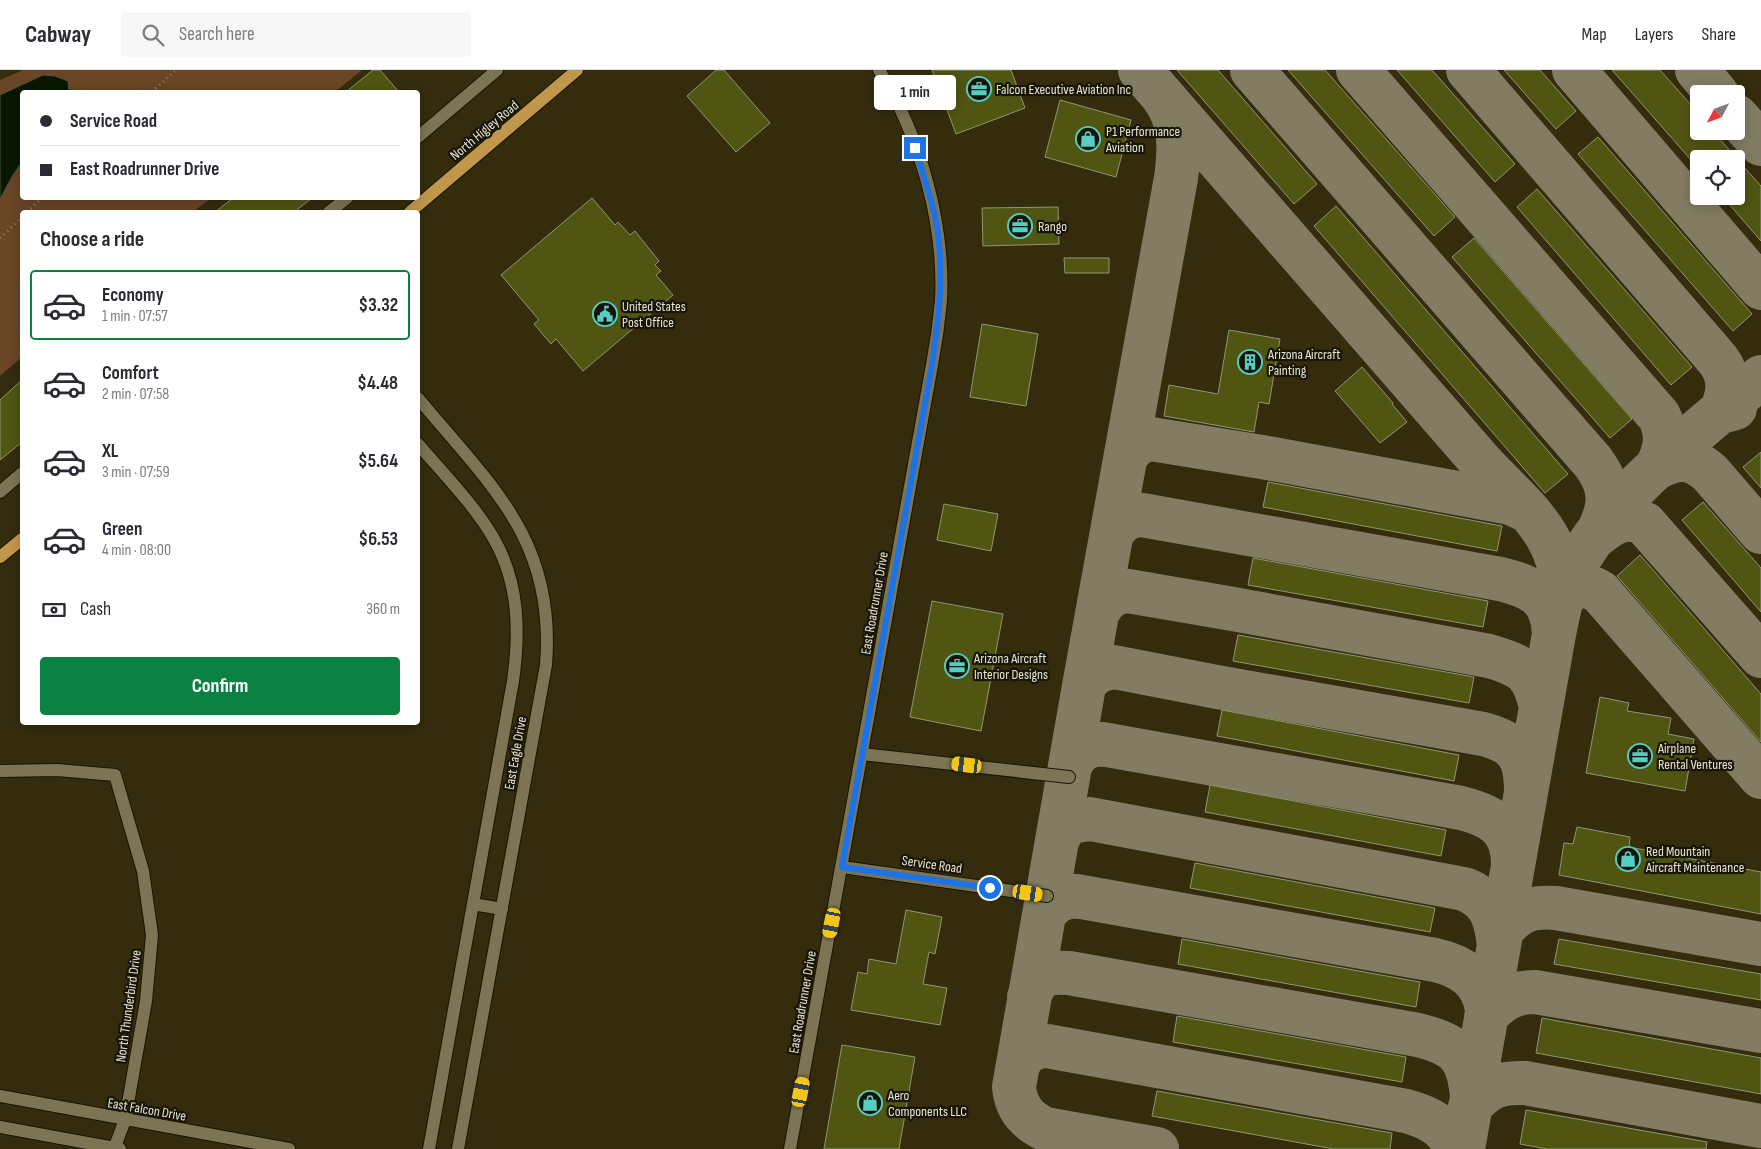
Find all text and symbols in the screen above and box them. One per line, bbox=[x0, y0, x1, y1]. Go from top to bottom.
search box bbox=[121, 12, 471, 57]
text: Cabway bbox=[25, 20, 91, 49]
icon: search bbox=[139, 21, 167, 49]
text: Search here bbox=[179, 23, 255, 46]
text: Map bbox=[1582, 24, 1607, 45]
text: Layers bbox=[1635, 24, 1674, 45]
text: Share bbox=[1702, 24, 1736, 45]
callout: 1 min bbox=[874, 75, 956, 110]
office icon: Falcon Executive Aviation Inc bbox=[966, 76, 992, 102]
place label: Falcon Executive Aviation Inc bbox=[996, 81, 1131, 98]
text: 1 min bbox=[900, 83, 930, 102]
north arrow bbox=[1690, 85, 1745, 140]
map controls bbox=[1690, 85, 1745, 205]
street label: North Higley Road bbox=[447, 97, 522, 164]
text: Service Road bbox=[70, 110, 157, 133]
place label: P1 Performance Aviation bbox=[1105, 123, 1180, 156]
shop icon: P1 Performance Aviation bbox=[1075, 126, 1101, 152]
route end bbox=[904, 137, 926, 159]
button: locate bbox=[1690, 150, 1745, 205]
text: East Roadrunner Drive bbox=[70, 158, 219, 181]
office icon: Rango bbox=[1007, 213, 1033, 239]
place label: Rango bbox=[1038, 218, 1067, 235]
text: Choose a ride bbox=[40, 226, 144, 253]
icon: car bbox=[42, 283, 87, 328]
text: Economy bbox=[102, 284, 164, 307]
text: $3.32 bbox=[359, 294, 398, 317]
place label: United States Post Office bbox=[622, 298, 686, 331]
public building icon: United States Post Office bbox=[592, 301, 618, 327]
text: 1 min · 07:57 bbox=[102, 307, 168, 326]
place label: Arizona Aircraft Painting bbox=[1267, 346, 1341, 379]
building icon: Arizona Aircraft Painting bbox=[1237, 349, 1263, 375]
icon: car bbox=[42, 361, 87, 406]
text: Comfort bbox=[102, 362, 159, 385]
text: $4.48 bbox=[357, 372, 398, 395]
text: 2 min · 07:58 bbox=[102, 385, 169, 404]
icon: car bbox=[42, 439, 87, 484]
text: XL bbox=[102, 440, 118, 463]
text: $5.64 bbox=[358, 450, 398, 473]
text: 3 min · 07:59 bbox=[102, 463, 170, 482]
icon: car bbox=[42, 517, 87, 562]
text: Green bbox=[102, 518, 142, 541]
text: $6.53 bbox=[358, 528, 398, 551]
text: 4 min · 08:00 bbox=[102, 541, 171, 560]
street label: East Roadrunner Drive bbox=[857, 550, 892, 656]
icon: cash bbox=[40, 596, 68, 624]
text: Cash bbox=[80, 598, 111, 621]
text: 360 m bbox=[366, 600, 400, 619]
place label: Arizona Aircraft Interior Designs bbox=[973, 650, 1048, 683]
office icon: Arizona Aircraft Interior Designs bbox=[944, 653, 970, 679]
button: Confirm bbox=[40, 657, 400, 715]
street label: East Eagle Drive bbox=[501, 715, 530, 791]
place label: Airplane Rental Ventures bbox=[1657, 740, 1733, 773]
office icon: Airplane Rental Ventures bbox=[1627, 743, 1653, 769]
car bbox=[951, 756, 982, 774]
place label: Red Mountain Aircraft Maintenance bbox=[1645, 843, 1744, 876]
shop icon: Red Mountain Aircraft Maintenance bbox=[1615, 846, 1641, 872]
street label: Service Road bbox=[901, 852, 963, 877]
route start bbox=[979, 877, 1001, 899]
car bbox=[1012, 883, 1043, 903]
car bbox=[821, 907, 842, 939]
street label: North Thunderbird Drive bbox=[112, 949, 145, 1063]
street label: East Roadrunner Drive bbox=[785, 949, 820, 1055]
car bbox=[790, 1076, 811, 1108]
place label: Aero Components LLC bbox=[887, 1087, 967, 1120]
shop icon: Aero Components LLC bbox=[857, 1090, 883, 1116]
street label: East Falcon Drive bbox=[106, 1094, 188, 1125]

